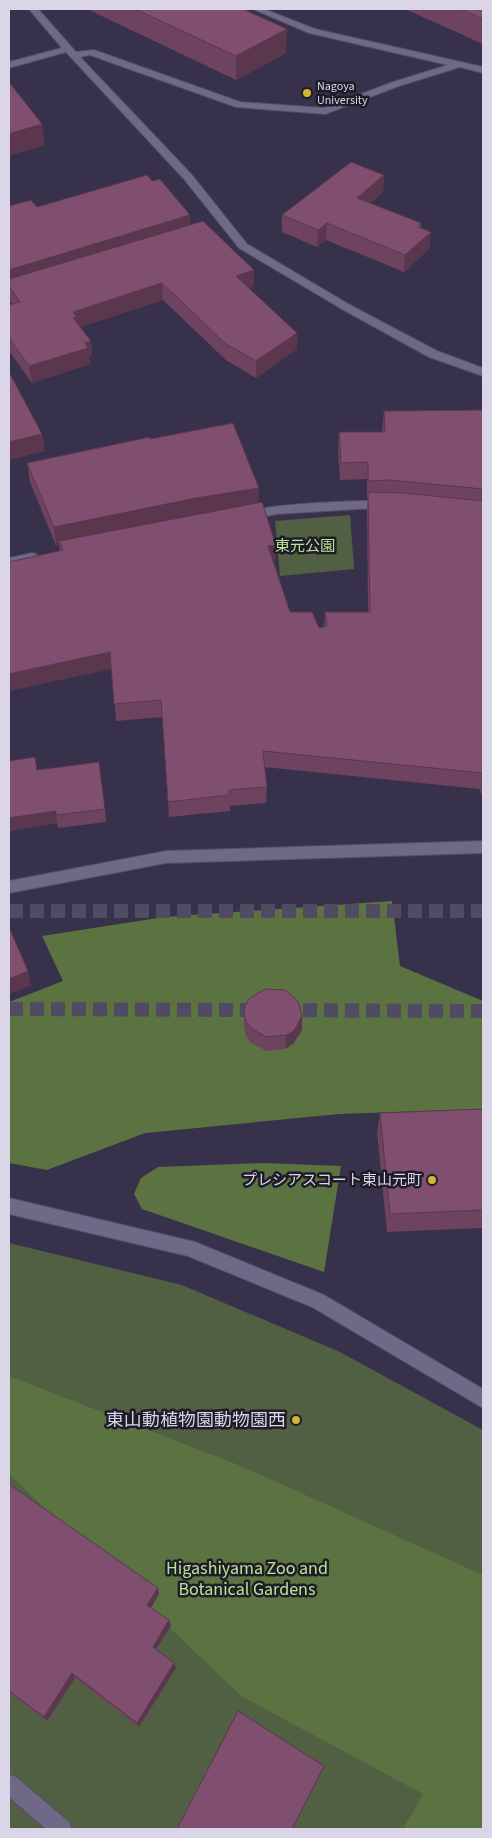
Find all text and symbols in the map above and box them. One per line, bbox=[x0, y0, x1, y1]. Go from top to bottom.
place label: Nagoya University bbox=[317, 78, 368, 109]
marker: Nagoya University bbox=[301, 87, 313, 99]
park label: 東元公園 bbox=[275, 536, 335, 557]
place label: プレシアスコート東山元町 bbox=[242, 1170, 422, 1191]
marker: プレシアスコート東山元町 bbox=[426, 1174, 438, 1186]
place label: 東山動植物園動物園西 bbox=[106, 1408, 286, 1433]
marker: 東山動植物園動物園西 bbox=[290, 1414, 302, 1426]
park label: Higashiyama Zoo and Botanical Gardens bbox=[166, 1556, 328, 1602]

